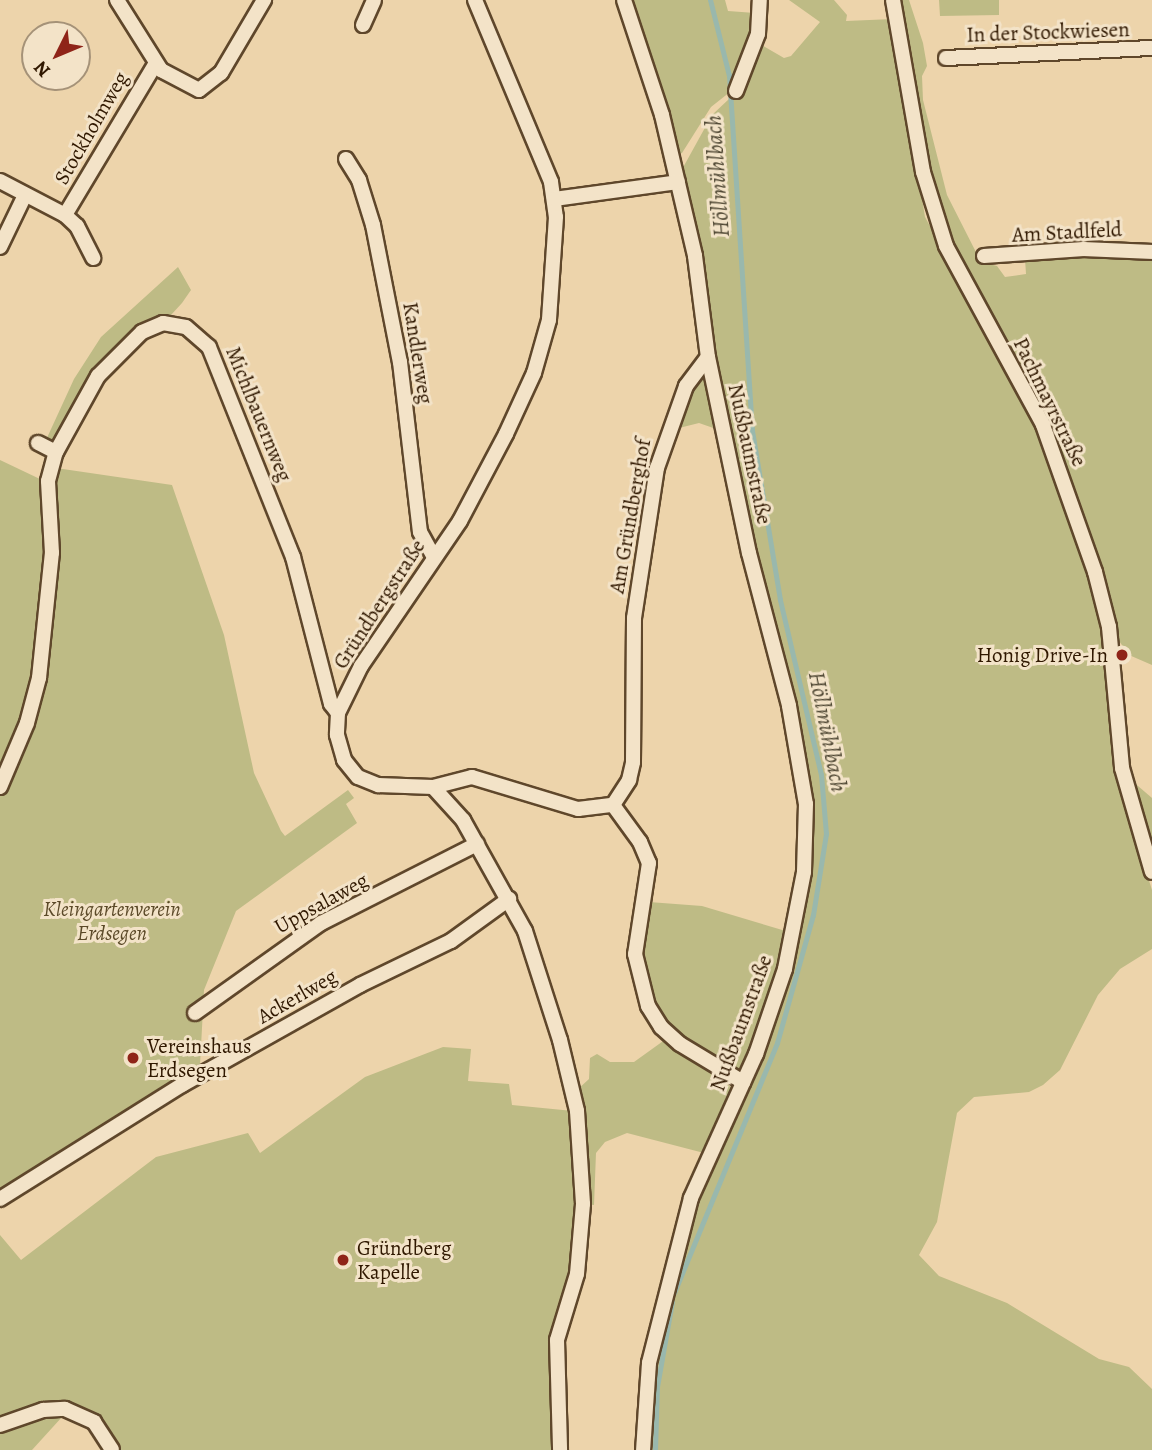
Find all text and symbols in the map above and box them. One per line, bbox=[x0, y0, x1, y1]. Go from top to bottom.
street label: In der Stockwiesen bbox=[966, 17, 1130, 47]
north arrow bbox=[21, 21, 91, 91]
text: N bbox=[28, 55, 56, 83]
street label: Stockholmweg bbox=[49, 67, 133, 189]
water label: Höllmühlbach bbox=[700, 114, 736, 238]
street label: Am Stadlfeld bbox=[1011, 217, 1123, 247]
street label: Kandlerweg bbox=[398, 300, 438, 406]
street label: Pachmayrstraße bbox=[1008, 334, 1092, 470]
street label: Michlbauernweg bbox=[220, 343, 298, 485]
street label: Nußbaumstraße bbox=[723, 381, 777, 527]
street label: Am Gründberghof bbox=[604, 437, 656, 595]
street label: Gründbergstraße bbox=[328, 535, 430, 673]
place label: Honig Drive-In bbox=[977, 642, 1108, 668]
marker: Honig Drive-In bbox=[1114, 647, 1130, 663]
water label: Höllmühlbach bbox=[802, 669, 852, 795]
street label: Uppsalaweg bbox=[270, 867, 372, 939]
park label: Kleingartenverein Erdsegen bbox=[43, 896, 181, 946]
street label: Nußbaumstraße bbox=[705, 952, 777, 1094]
street label: Ackerlweg bbox=[253, 963, 341, 1029]
place label: Vereinshaus Erdsegen bbox=[147, 1033, 252, 1083]
marker: Vereinshaus Erdsegen bbox=[125, 1050, 141, 1066]
place label: Gründberg Kapelle bbox=[357, 1235, 451, 1285]
marker: Gründberg Kapelle bbox=[335, 1252, 351, 1268]

